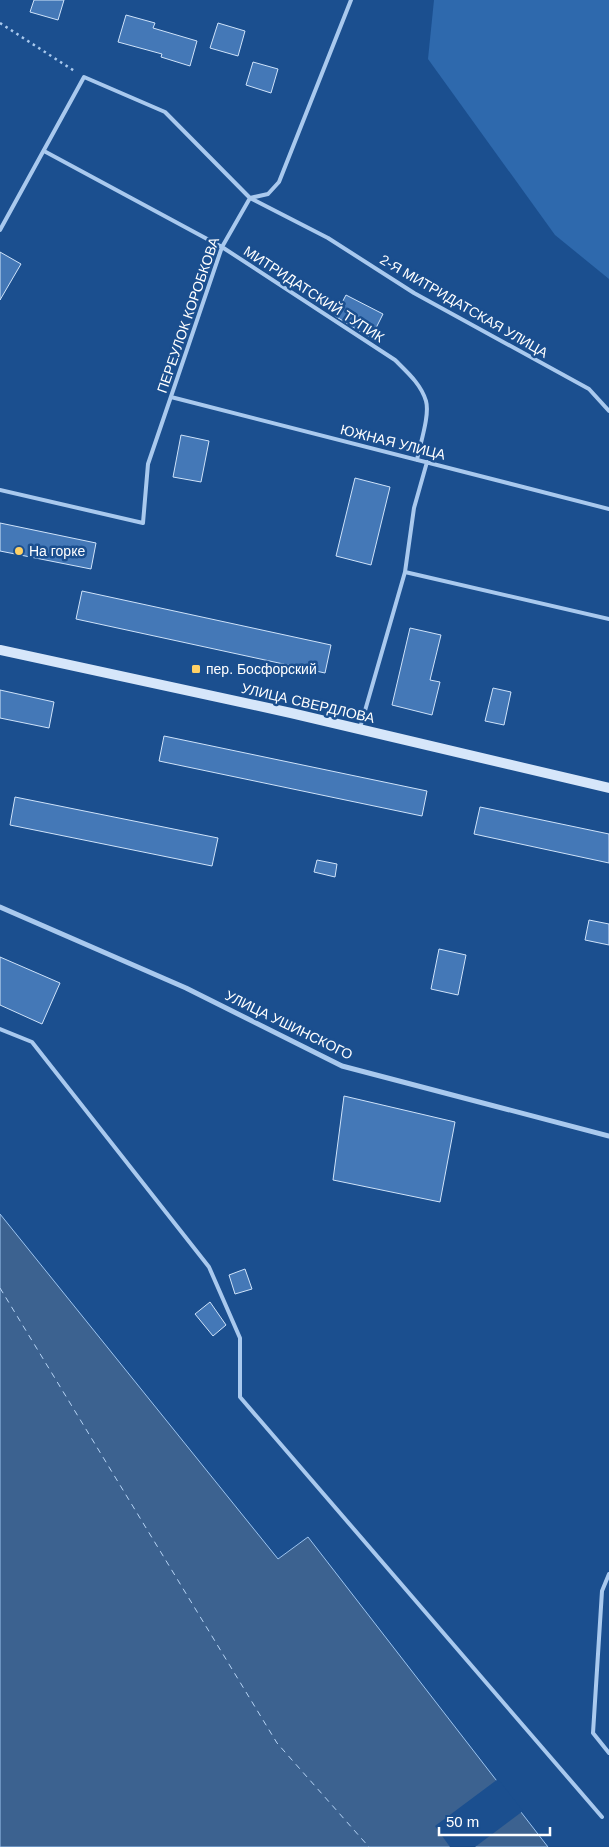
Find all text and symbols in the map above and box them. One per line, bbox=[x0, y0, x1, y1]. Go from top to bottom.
street label: ПЕРЕУЛОК КОРОБКОВА bbox=[154, 234, 222, 395]
street label: МИТРИДАТСКИЙ ТУПИК bbox=[241, 242, 388, 346]
street label: 2-Я МИТРИДАТСКАЯ УЛИЦА bbox=[377, 251, 551, 361]
street label: ЮЖНАЯ УЛИЦА bbox=[339, 421, 448, 463]
place label: На горке bbox=[29, 543, 85, 559]
marker: На горке bbox=[13, 545, 25, 557]
place label: пер. Босфорский bbox=[206, 661, 317, 677]
marker: пер. Босфорский bbox=[190, 663, 202, 675]
street label: УЛИЦА СВЕРДЛОВА bbox=[240, 680, 377, 726]
street label: УЛИЦА УШИНСКОГО bbox=[223, 987, 355, 1063]
scale bar bbox=[439, 1804, 550, 1836]
text: 50 m bbox=[446, 1813, 479, 1830]

